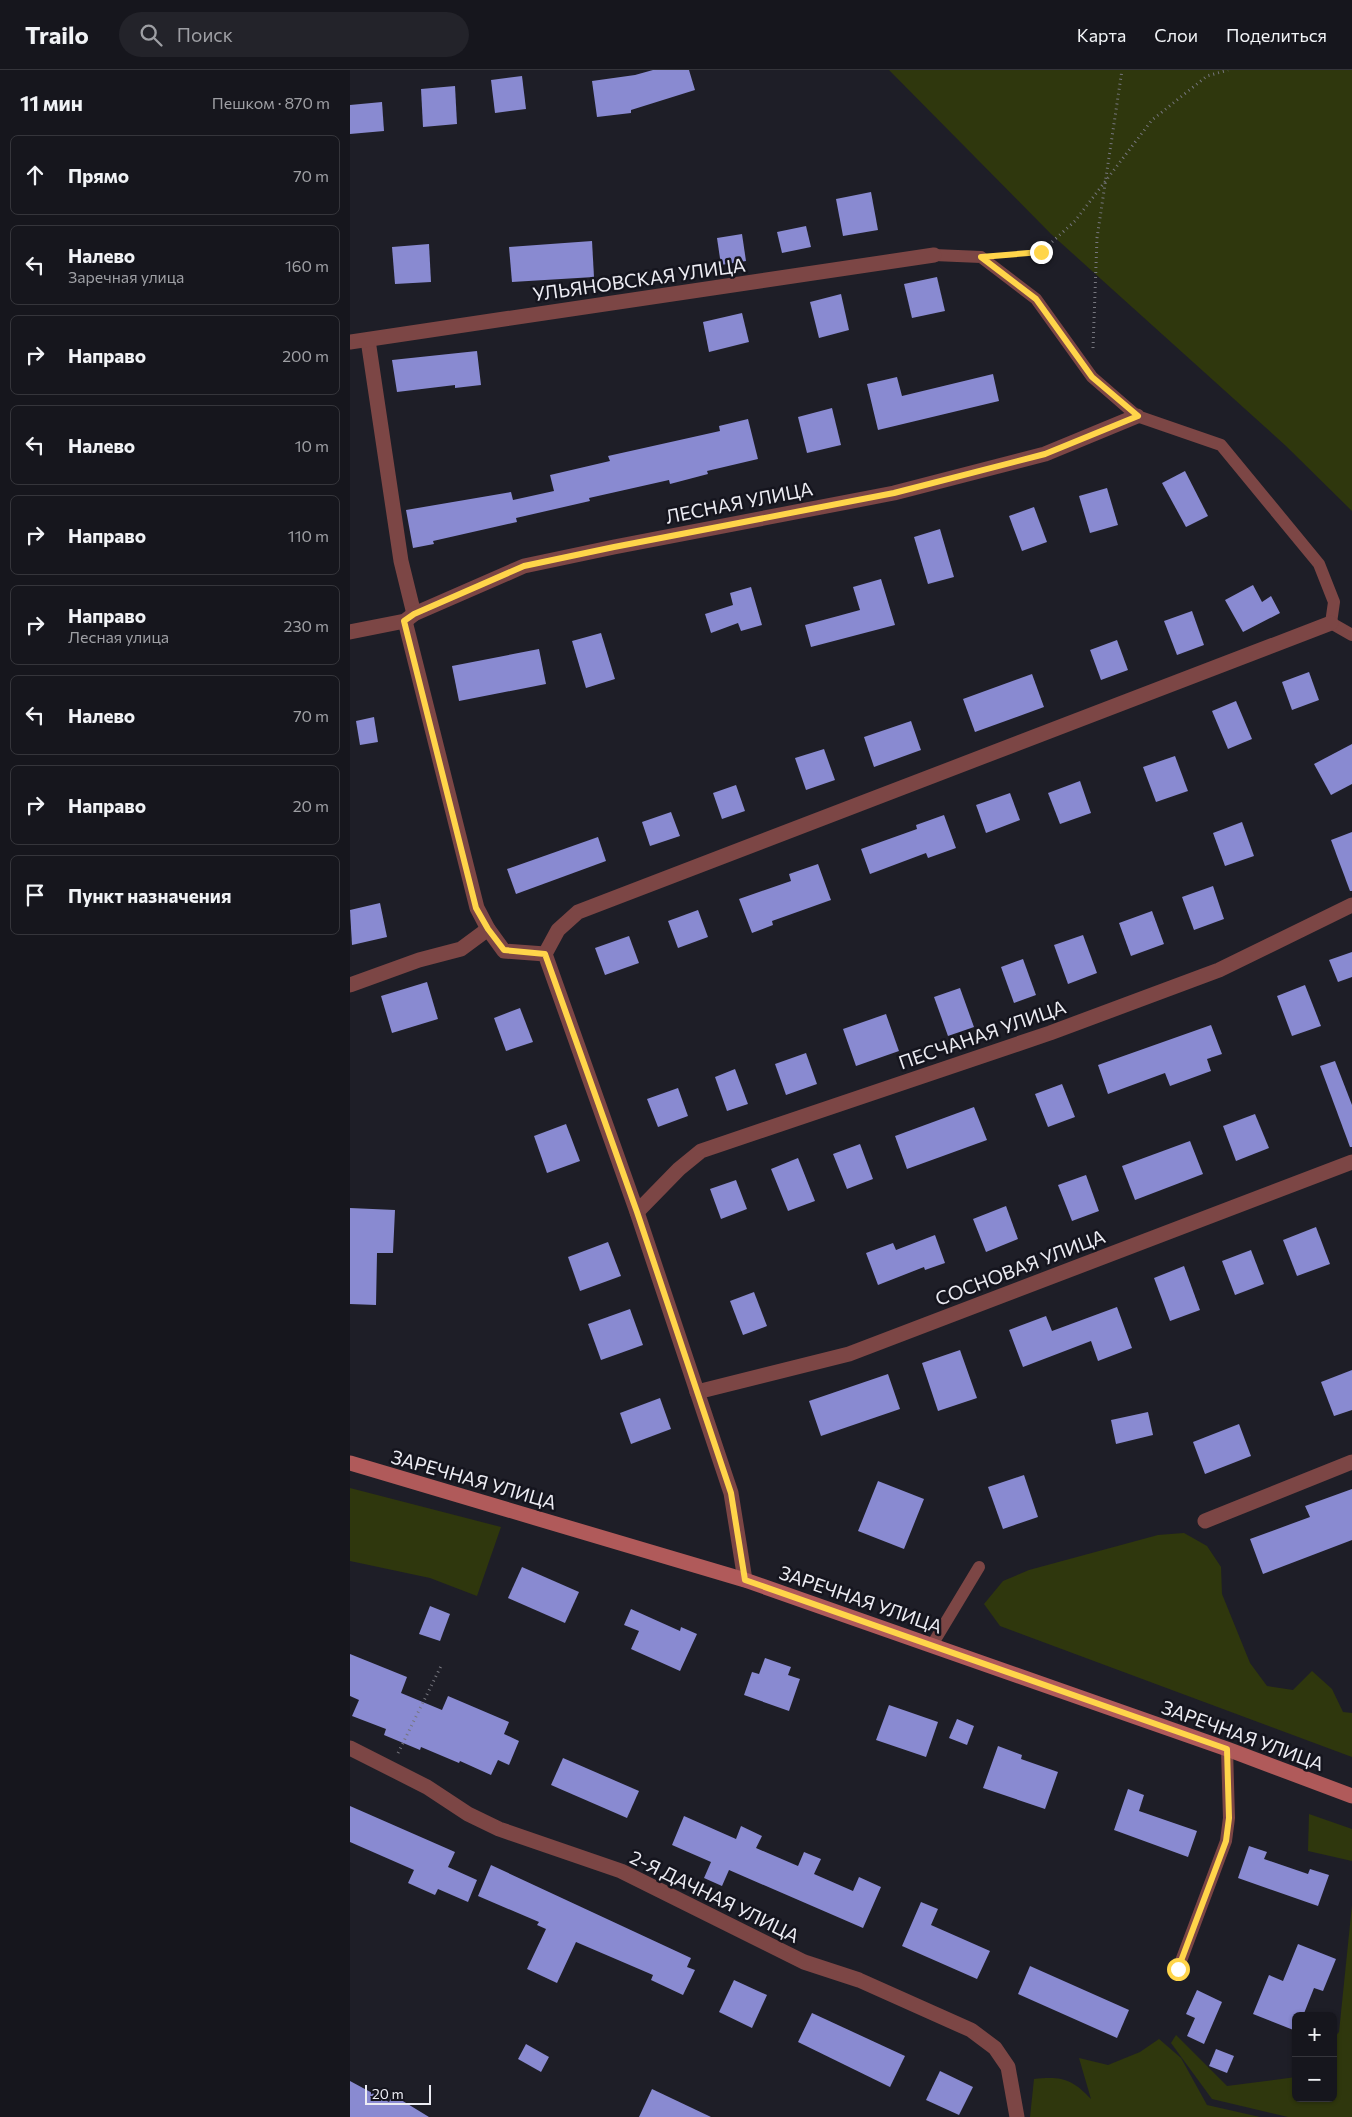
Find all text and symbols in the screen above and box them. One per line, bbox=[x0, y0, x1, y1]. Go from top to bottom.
search box bbox=[119, 12, 469, 57]
text: Trailo bbox=[25, 20, 89, 49]
icon: search bbox=[137, 21, 165, 49]
text: Поиск bbox=[177, 23, 233, 46]
text: Карта bbox=[1077, 24, 1126, 46]
text: Слои bbox=[1154, 24, 1198, 46]
text: Поделиться bbox=[1226, 24, 1327, 46]
text: 11 мин bbox=[20, 90, 83, 115]
text: Пешком · 870 m bbox=[212, 93, 330, 112]
icon: ahead bbox=[21, 161, 49, 189]
text: Прямо bbox=[68, 164, 129, 187]
text: 70 m bbox=[293, 166, 329, 185]
route end bbox=[1030, 241, 1053, 264]
text: Налево bbox=[68, 244, 135, 267]
icon: left bbox=[21, 251, 49, 279]
street label: УЛЬЯНОВСКАЯ УЛИЦА bbox=[531, 253, 747, 305]
text: 160 m bbox=[285, 256, 329, 275]
text: Заречная улица bbox=[68, 267, 184, 286]
icon: right bbox=[21, 341, 49, 369]
text: Направо bbox=[68, 344, 146, 367]
text: 200 m bbox=[282, 346, 329, 365]
icon: left bbox=[21, 431, 49, 459]
text: Налево bbox=[68, 434, 135, 457]
text: 10 m bbox=[295, 436, 329, 455]
street label: ЛЕСНАЯ УЛИЦА bbox=[663, 476, 815, 528]
icon: right bbox=[21, 521, 49, 549]
text: Направо bbox=[68, 524, 146, 547]
text: 110 m bbox=[288, 526, 329, 545]
text: Направо bbox=[68, 604, 146, 627]
icon: right bbox=[21, 611, 49, 639]
text: 230 m bbox=[284, 616, 329, 635]
text: Лесная улица bbox=[68, 627, 169, 646]
icon: left bbox=[21, 701, 49, 729]
text: Налево bbox=[68, 704, 135, 727]
text: 70 m bbox=[293, 706, 329, 725]
icon: right bbox=[21, 791, 49, 819]
text: Направо bbox=[68, 794, 146, 817]
text: 20 m bbox=[293, 796, 329, 815]
icon: arrive bbox=[21, 881, 49, 909]
text: Пункт назначения bbox=[68, 884, 231, 907]
street label: ПЕСЧАНАЯ УЛИЦА bbox=[895, 995, 1069, 1073]
street label: СОСНОВАЯ УЛИЦА bbox=[932, 1224, 1108, 1310]
street label: ЗАРЕЧНАЯ УЛИЦА bbox=[389, 1444, 559, 1514]
street label: ЗАРЕЧНАЯ УЛИЦА bbox=[776, 1560, 946, 1638]
street label: ЗАРЕЧНАЯ УЛИЦА bbox=[1159, 1695, 1327, 1775]
street label: 2-Я ДАЧНАЯ УЛИЦА bbox=[627, 1845, 803, 1947]
route start bbox=[1167, 1958, 1190, 1981]
map controls bbox=[1292, 2012, 1337, 2102]
button: + bbox=[1292, 2012, 1337, 2057]
button: − bbox=[1292, 2057, 1337, 2102]
scale bar bbox=[365, 2082, 431, 2105]
text: 20 m bbox=[372, 2085, 404, 2102]

